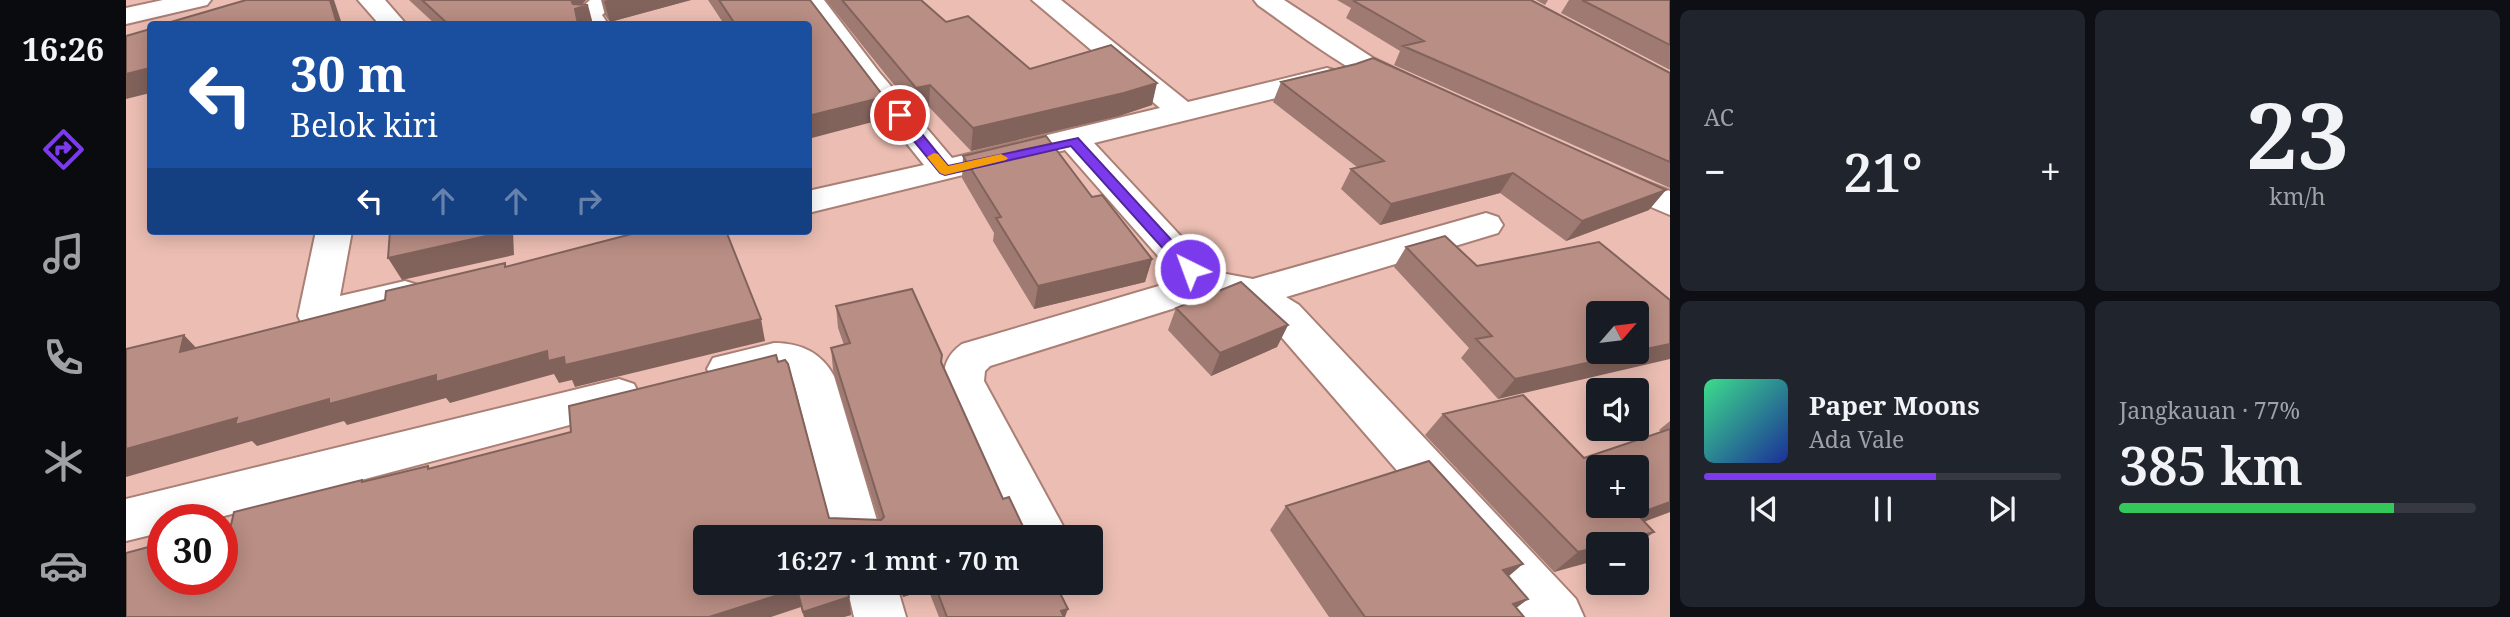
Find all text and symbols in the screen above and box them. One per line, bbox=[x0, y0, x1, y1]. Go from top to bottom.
text: 16:26 bbox=[22, 27, 104, 70]
text: 30 m bbox=[290, 40, 406, 106]
icon: left bbox=[175, 49, 266, 140]
text: 23 bbox=[2246, 72, 2349, 196]
pin bbox=[870, 85, 930, 145]
icon: arrive bbox=[881, 96, 919, 134]
text: AC bbox=[1704, 101, 1734, 133]
text: Belok kiri bbox=[290, 103, 438, 146]
icon: directions bbox=[39, 125, 88, 174]
text: 21° bbox=[1843, 136, 1923, 207]
text: − bbox=[1704, 145, 1726, 197]
text: + bbox=[2040, 145, 2061, 197]
text: km/h bbox=[2269, 180, 2326, 212]
icon: left bbox=[351, 182, 389, 220]
icon: ahead bbox=[424, 182, 462, 220]
icon: ahead bbox=[497, 182, 535, 220]
icon: right bbox=[570, 182, 608, 220]
icon: music bbox=[39, 229, 88, 278]
position arrow bbox=[1153, 232, 1227, 306]
north arrow bbox=[1586, 301, 1648, 364]
map controls bbox=[1586, 301, 1649, 595]
icon: phone bbox=[39, 333, 88, 382]
button: sound bbox=[1586, 378, 1649, 441]
text: Paper Moons bbox=[1809, 387, 1980, 423]
text: Jangkauan · 77% bbox=[2119, 394, 2300, 426]
text: Ada Vale bbox=[1809, 423, 1904, 455]
text: 385 km bbox=[2119, 429, 2303, 500]
icon: climate bbox=[39, 437, 88, 486]
button: + bbox=[1586, 455, 1649, 518]
icon: previous bbox=[1745, 490, 1783, 528]
icon: pause bbox=[1864, 490, 1902, 528]
icon: next bbox=[1983, 490, 2021, 528]
speed limit sign: 30 bbox=[147, 504, 238, 595]
button: − bbox=[1586, 532, 1649, 595]
icon: car bbox=[39, 541, 88, 590]
text: 16:27 · 1 mnt · 70 m bbox=[777, 542, 1019, 578]

